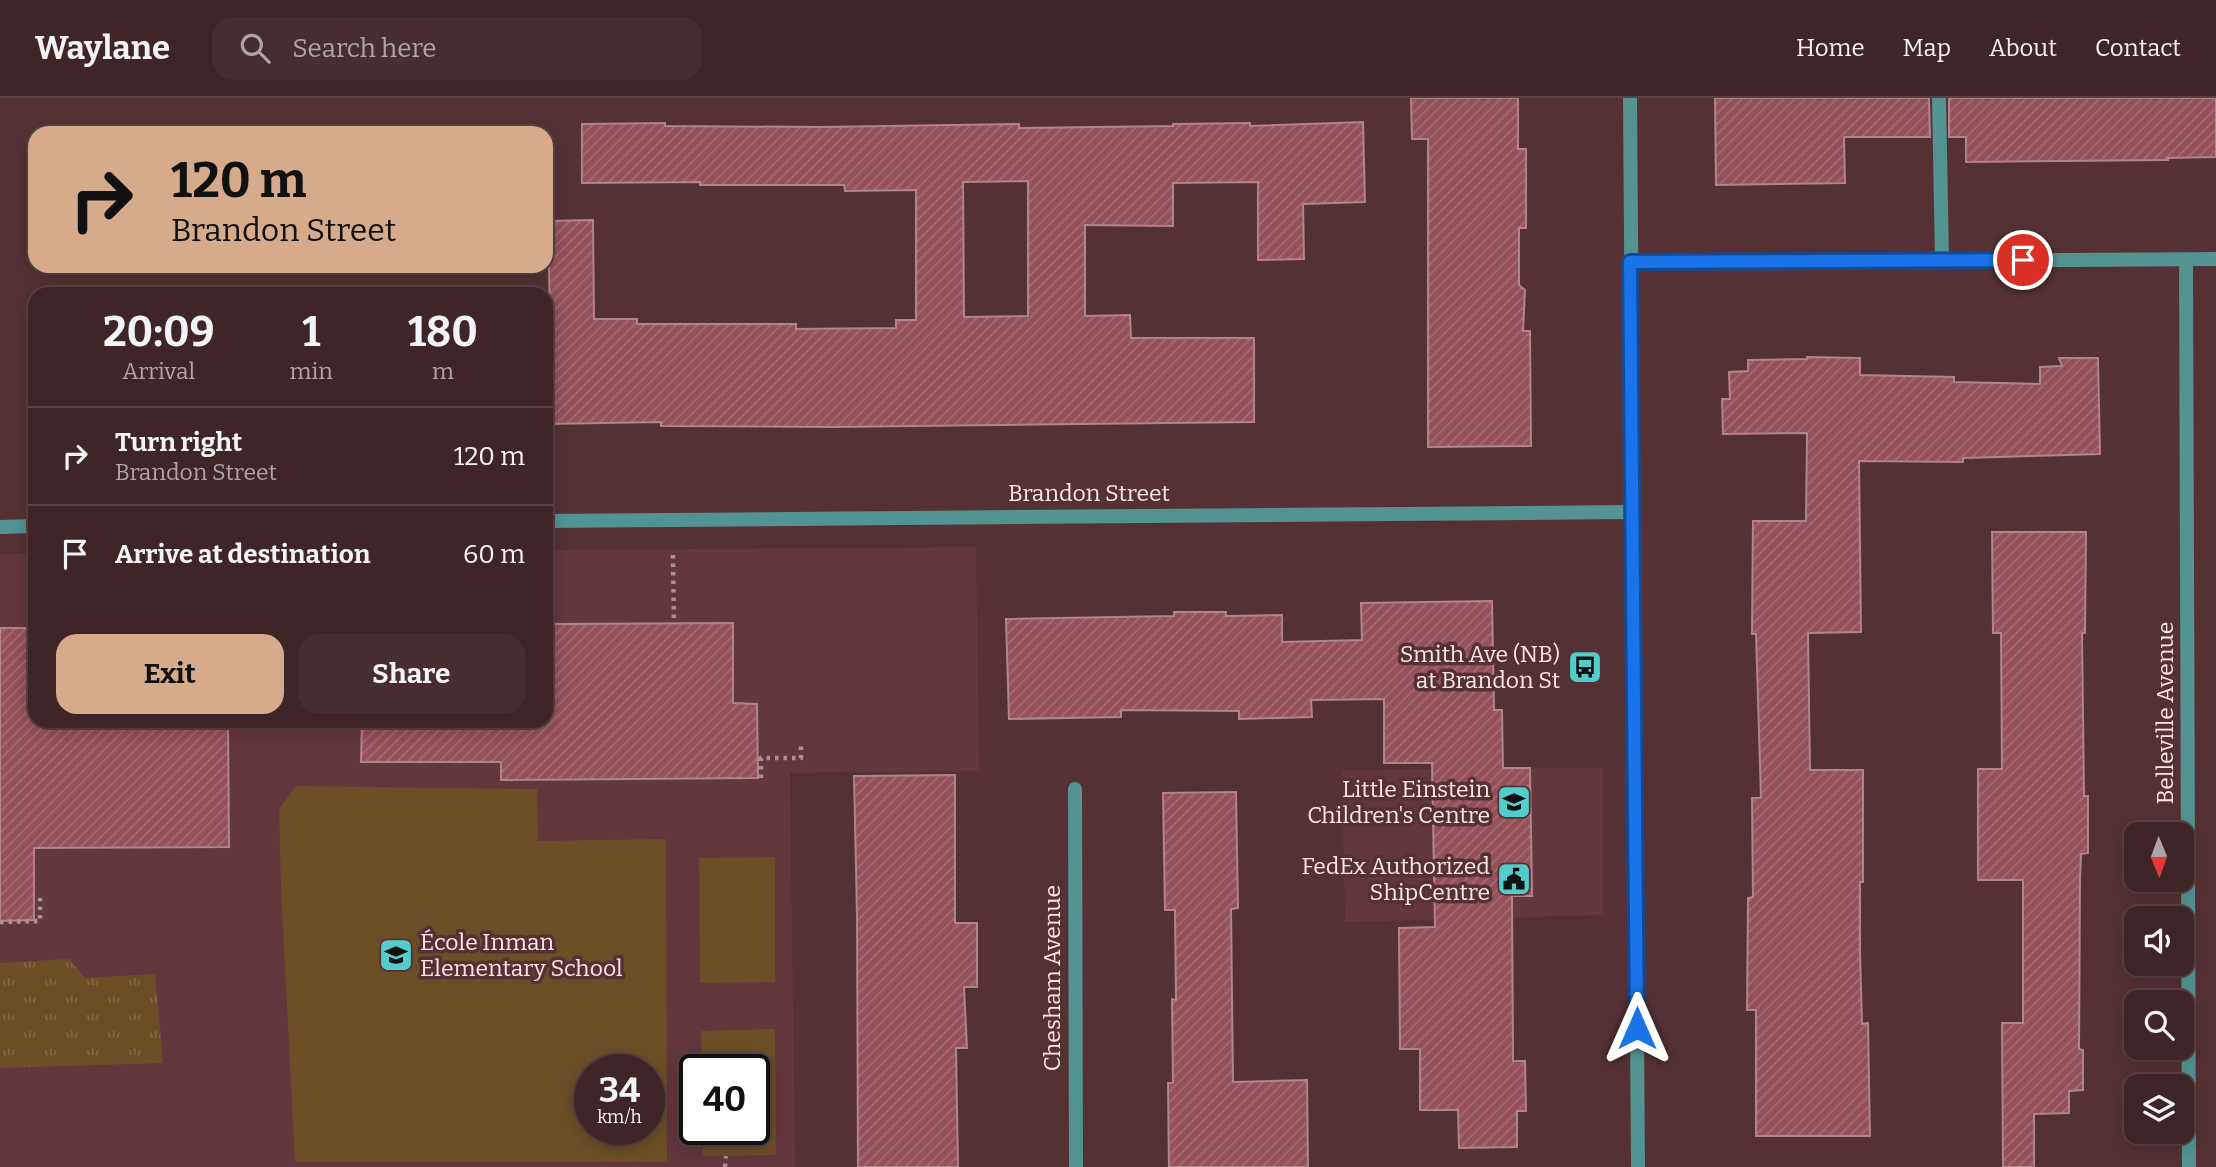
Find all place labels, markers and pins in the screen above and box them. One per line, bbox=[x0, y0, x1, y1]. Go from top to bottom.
pin bbox=[1993, 230, 2053, 290]
place label: Smith Ave (NB) at Brandon St bbox=[1400, 640, 1560, 694]
bus stop icon: Smith Ave (NB) at Brandon St bbox=[1566, 648, 1604, 686]
place label: Little Einstein Children's Centre bbox=[1307, 775, 1490, 829]
school or university icon: Little Einstein Children's Centre bbox=[1495, 783, 1533, 821]
place label: FedEx Authorized ShipCentre bbox=[1301, 852, 1490, 906]
public building icon: FedEx Authorized ShipCentre bbox=[1495, 860, 1533, 898]
place label: École Inman Elementary School bbox=[420, 928, 623, 982]
school or university icon: École Inman Elementary School bbox=[377, 936, 415, 974]

